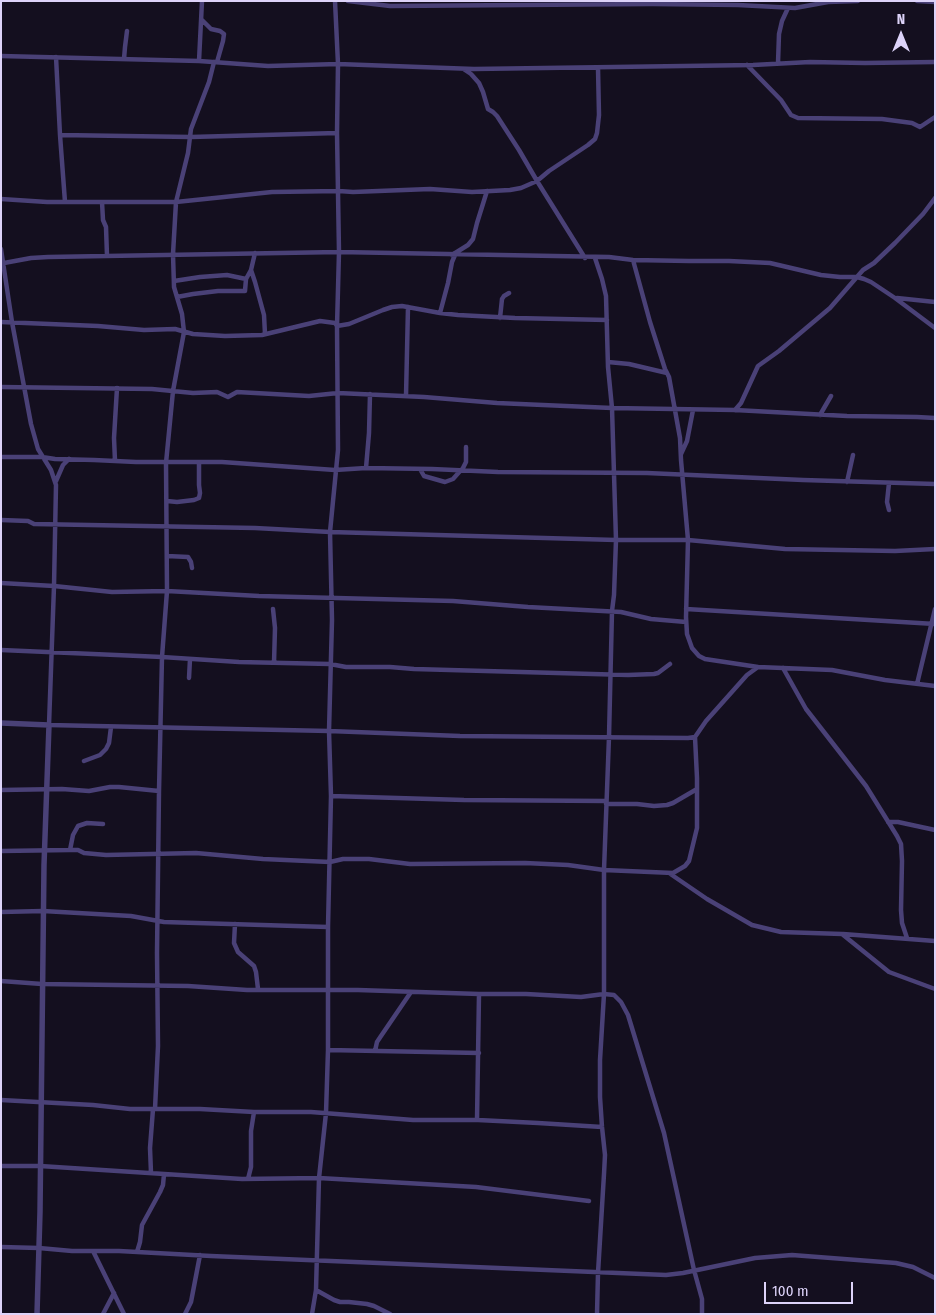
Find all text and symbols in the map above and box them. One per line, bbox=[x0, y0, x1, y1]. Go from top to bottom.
north arrow bbox=[876, 10, 926, 60]
text: N bbox=[897, 11, 905, 28]
scale bar bbox=[766, 1272, 855, 1304]
text: 100 m bbox=[772, 1282, 809, 1300]

